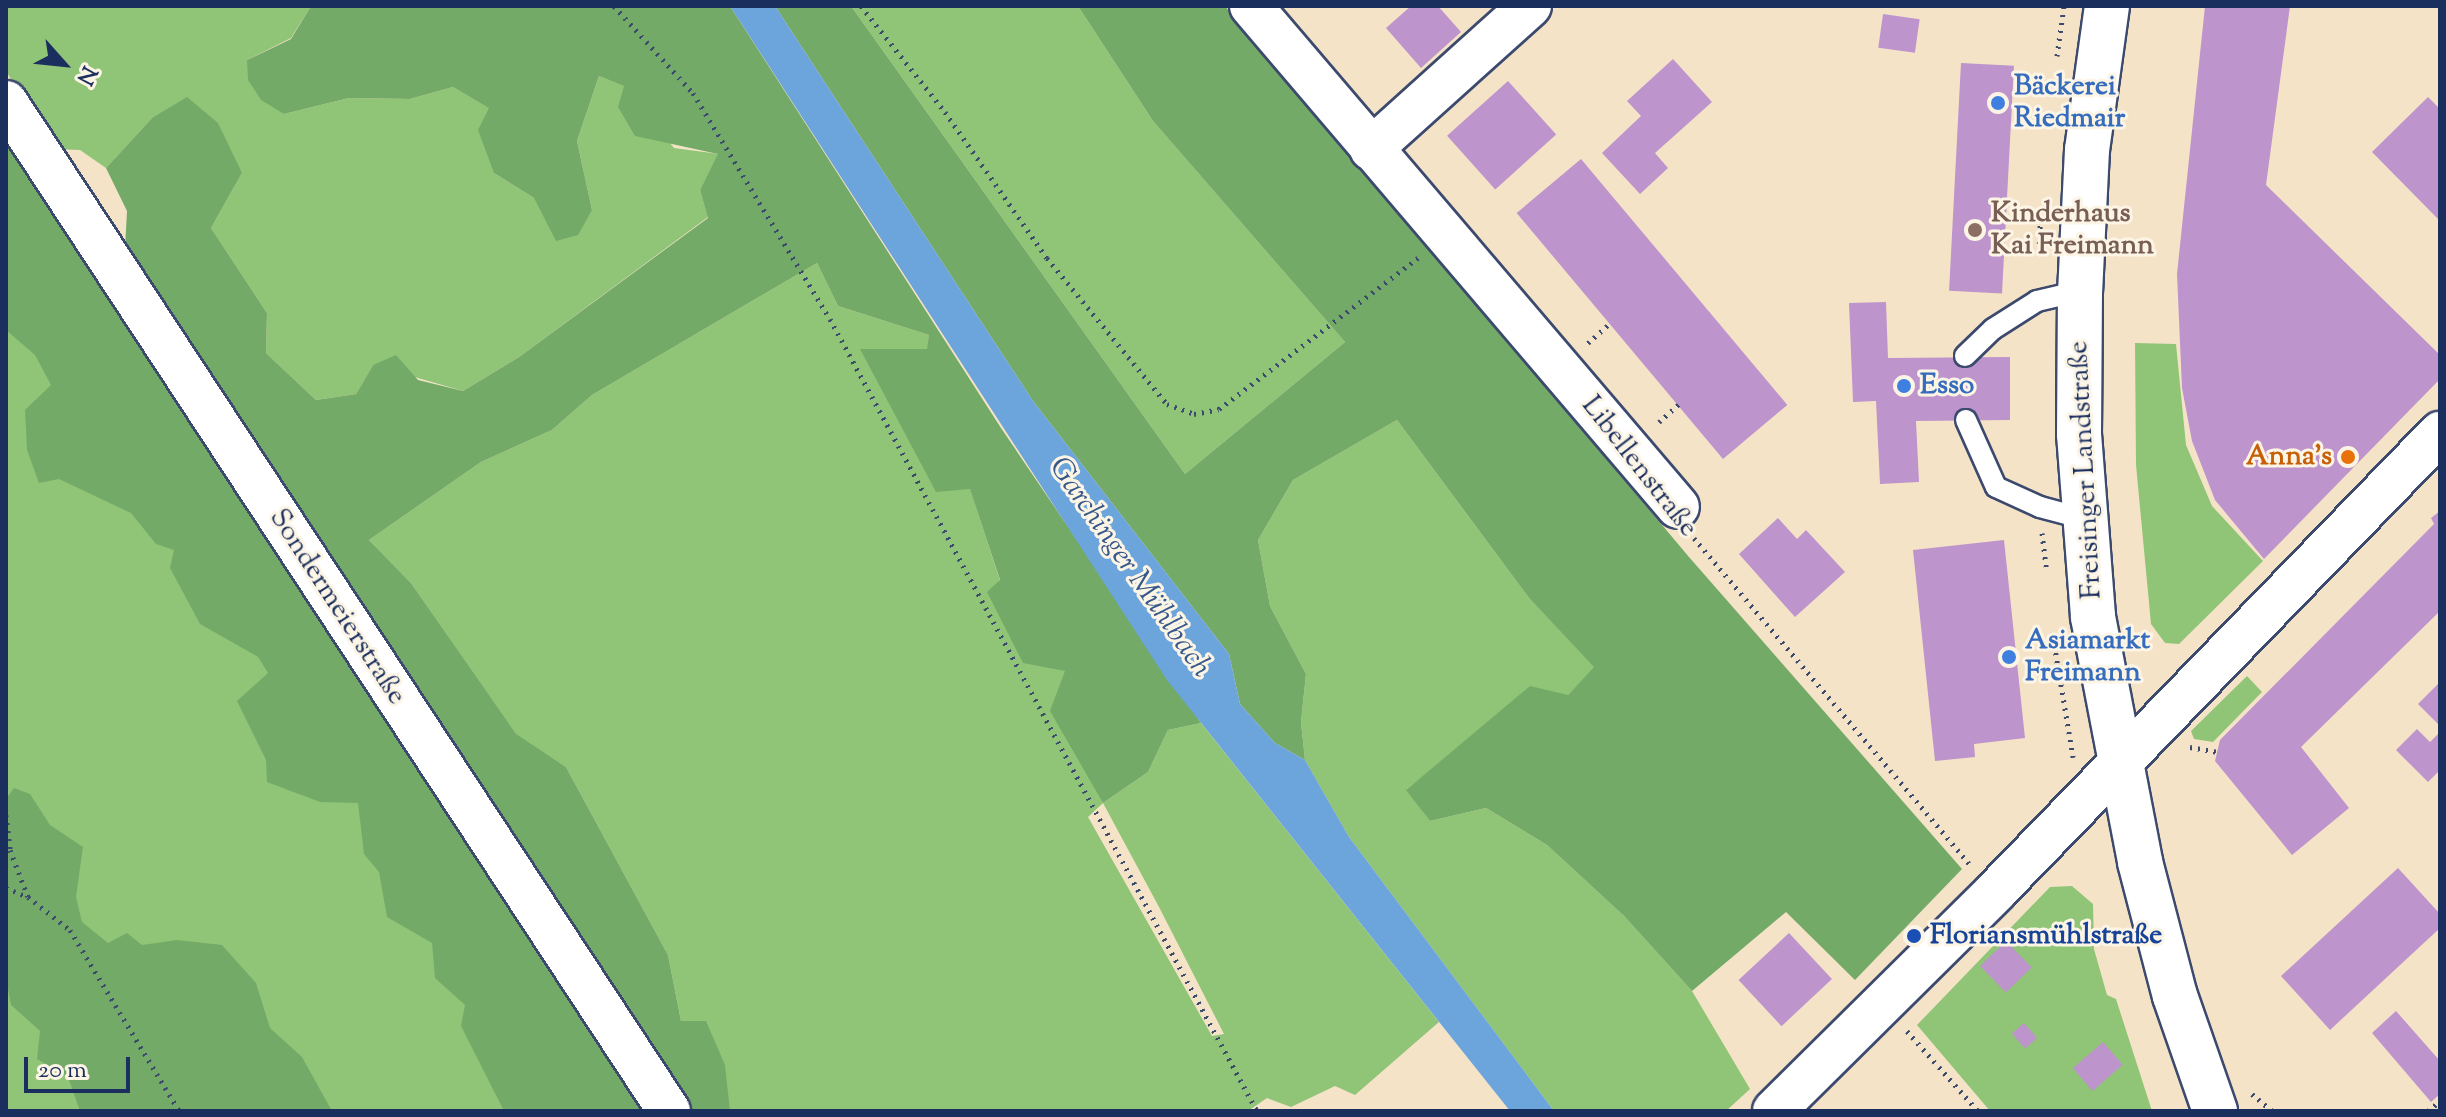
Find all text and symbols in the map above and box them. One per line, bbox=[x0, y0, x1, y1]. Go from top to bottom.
north arrow bbox=[24, 24, 104, 104]
text: N bbox=[67, 60, 104, 90]
place label: Bäckerei Riedmair bbox=[2014, 70, 2125, 136]
marker: Bäckerei Riedmair bbox=[1989, 94, 2007, 112]
place label: Kinderhaus Kai Freimann bbox=[1991, 197, 2154, 263]
marker: Kinderhaus Kai Freimann bbox=[1966, 221, 1984, 239]
street label: Freisinger Landstraße bbox=[2062, 340, 2110, 600]
place label: Esso bbox=[1920, 369, 1974, 403]
marker: Esso bbox=[1895, 377, 1913, 395]
street label: Libellenstraße bbox=[1574, 390, 1704, 544]
place label: Anna's bbox=[2246, 440, 2332, 474]
marker: Anna's bbox=[2339, 448, 2357, 466]
water label: Garchinger Mühlbach bbox=[1040, 451, 1218, 685]
street label: Sondermeierstraße bbox=[261, 503, 413, 711]
place label: Asiamarkt Freimann bbox=[2025, 624, 2150, 690]
marker: Asiamarkt Freimann bbox=[2000, 648, 2018, 666]
place label: Floriansmühlstraße bbox=[1930, 919, 2162, 953]
marker: Floriansmühlstraße bbox=[1905, 927, 1923, 945]
scale bar bbox=[28, 1041, 134, 1091]
text: 20 m bbox=[38, 1054, 87, 1088]

